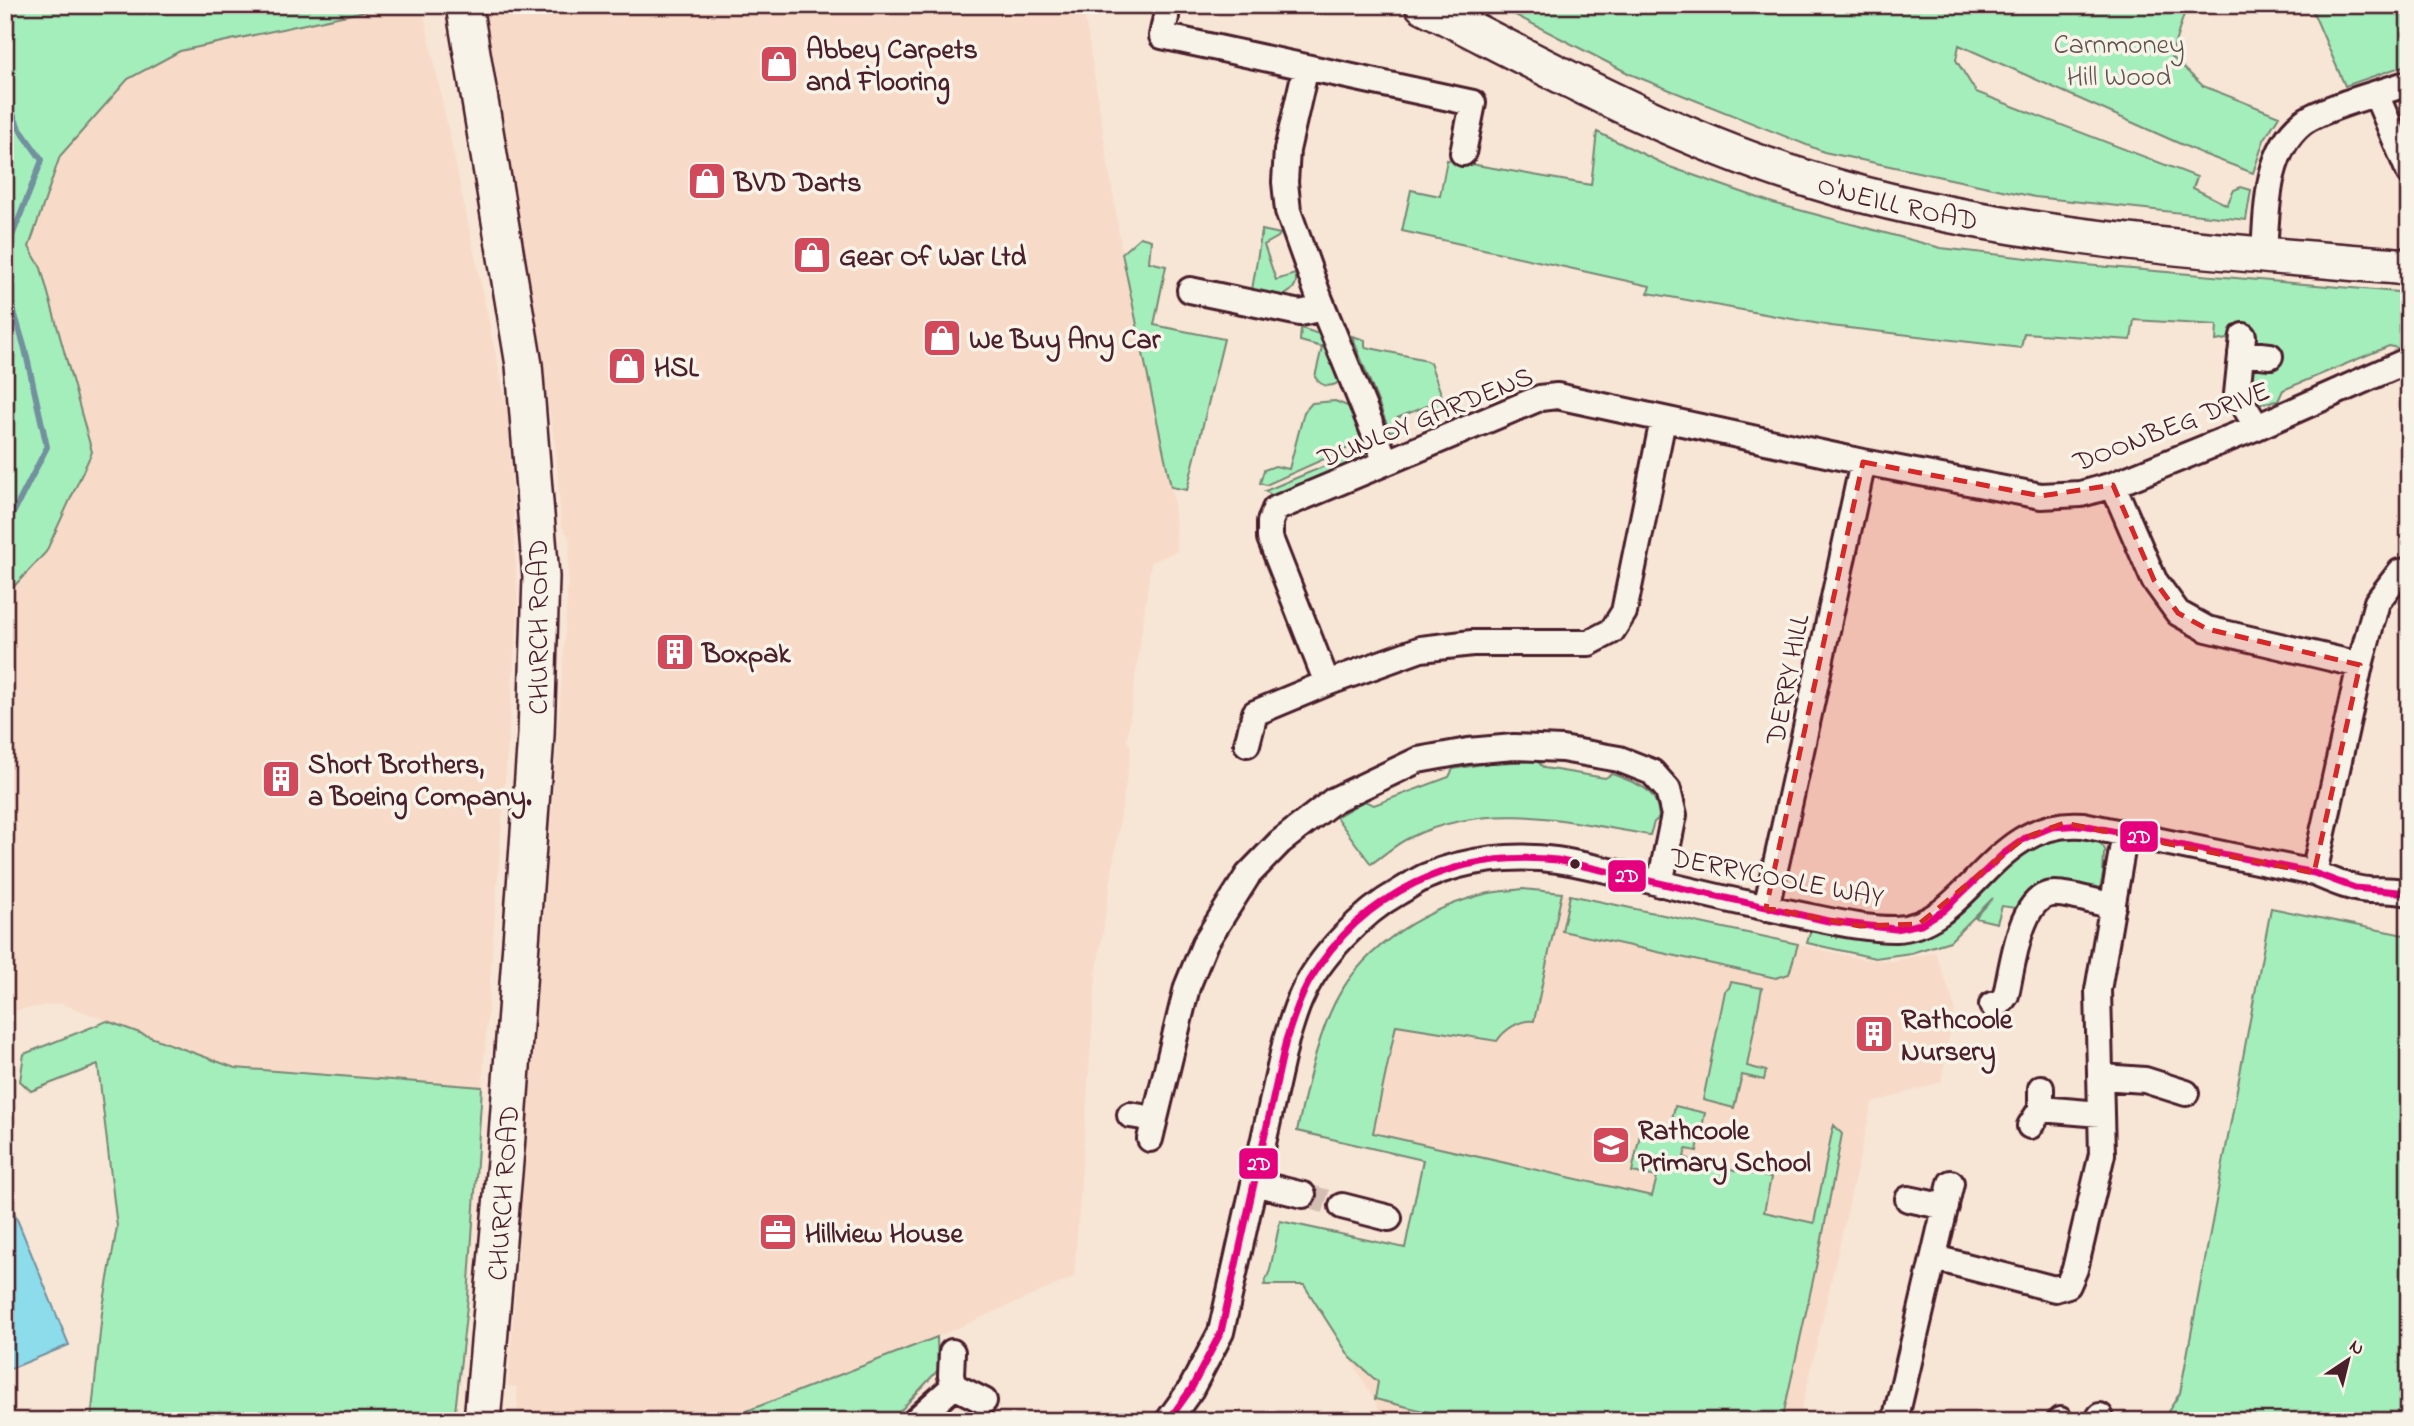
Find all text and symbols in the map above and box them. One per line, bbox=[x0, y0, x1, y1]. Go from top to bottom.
park label: Carnmoney Hill Wood bbox=[2053, 26, 2185, 99]
place label: Abbey Carpets and Flooring bbox=[806, 31, 978, 105]
shop icon: Abbey Carpets and Flooring bbox=[758, 43, 800, 85]
shop icon: BVD Darts bbox=[686, 160, 728, 202]
place label: BVD Darts bbox=[732, 164, 862, 205]
street label: O'NEILL ROAD bbox=[1812, 166, 1981, 244]
shop icon: Gear Of War Ltd bbox=[791, 234, 833, 276]
place label: Gear Of War Ltd bbox=[839, 238, 1027, 279]
shop icon: We Buy Any Car bbox=[921, 317, 963, 359]
place label: We Buy Any Car bbox=[969, 321, 1162, 362]
shop icon: HSL bbox=[606, 345, 648, 387]
place label: HSL bbox=[654, 349, 699, 390]
street label: DUNLOY GARDENS bbox=[1312, 357, 1540, 481]
street label: DOONBEG DRIVE bbox=[2067, 372, 2277, 485]
street label: CHURCH ROAD bbox=[520, 539, 561, 715]
street label: DERRY HILL bbox=[1757, 610, 1822, 749]
building icon: Boxpak bbox=[654, 631, 696, 673]
place label: Boxpak bbox=[700, 635, 791, 676]
place label: Short Brothers, a Boeing Company. bbox=[308, 746, 532, 820]
building icon: Short Brothers, a Boeing Company. bbox=[260, 758, 302, 800]
line badge: 2D bbox=[2119, 820, 2159, 853]
text: 2D bbox=[2126, 825, 2151, 852]
street label: DERRYCOOLE WAY bbox=[1665, 838, 1887, 920]
unlabelled marker bbox=[1568, 857, 1582, 871]
line badge: 2D bbox=[1607, 859, 1647, 893]
text: 2D bbox=[1614, 864, 1639, 891]
place label: Rathcoole Nursery bbox=[1901, 1001, 2014, 1074]
building icon: Rathcoole Nursery bbox=[1853, 1013, 1895, 1055]
street label: CHURCH ROAD bbox=[479, 1104, 532, 1282]
place label: Rathcoole Primary School bbox=[1638, 1112, 1811, 1185]
school or university icon: Rathcoole Primary School bbox=[1590, 1124, 1632, 1166]
line badge: 2D bbox=[1238, 1147, 1279, 1180]
text: 2D bbox=[1246, 1152, 1271, 1179]
office icon: Hillview House bbox=[757, 1211, 799, 1253]
place label: Hillview House bbox=[805, 1215, 964, 1256]
north arrow bbox=[2312, 1324, 2382, 1394]
text: N bbox=[2343, 1333, 2369, 1363]

